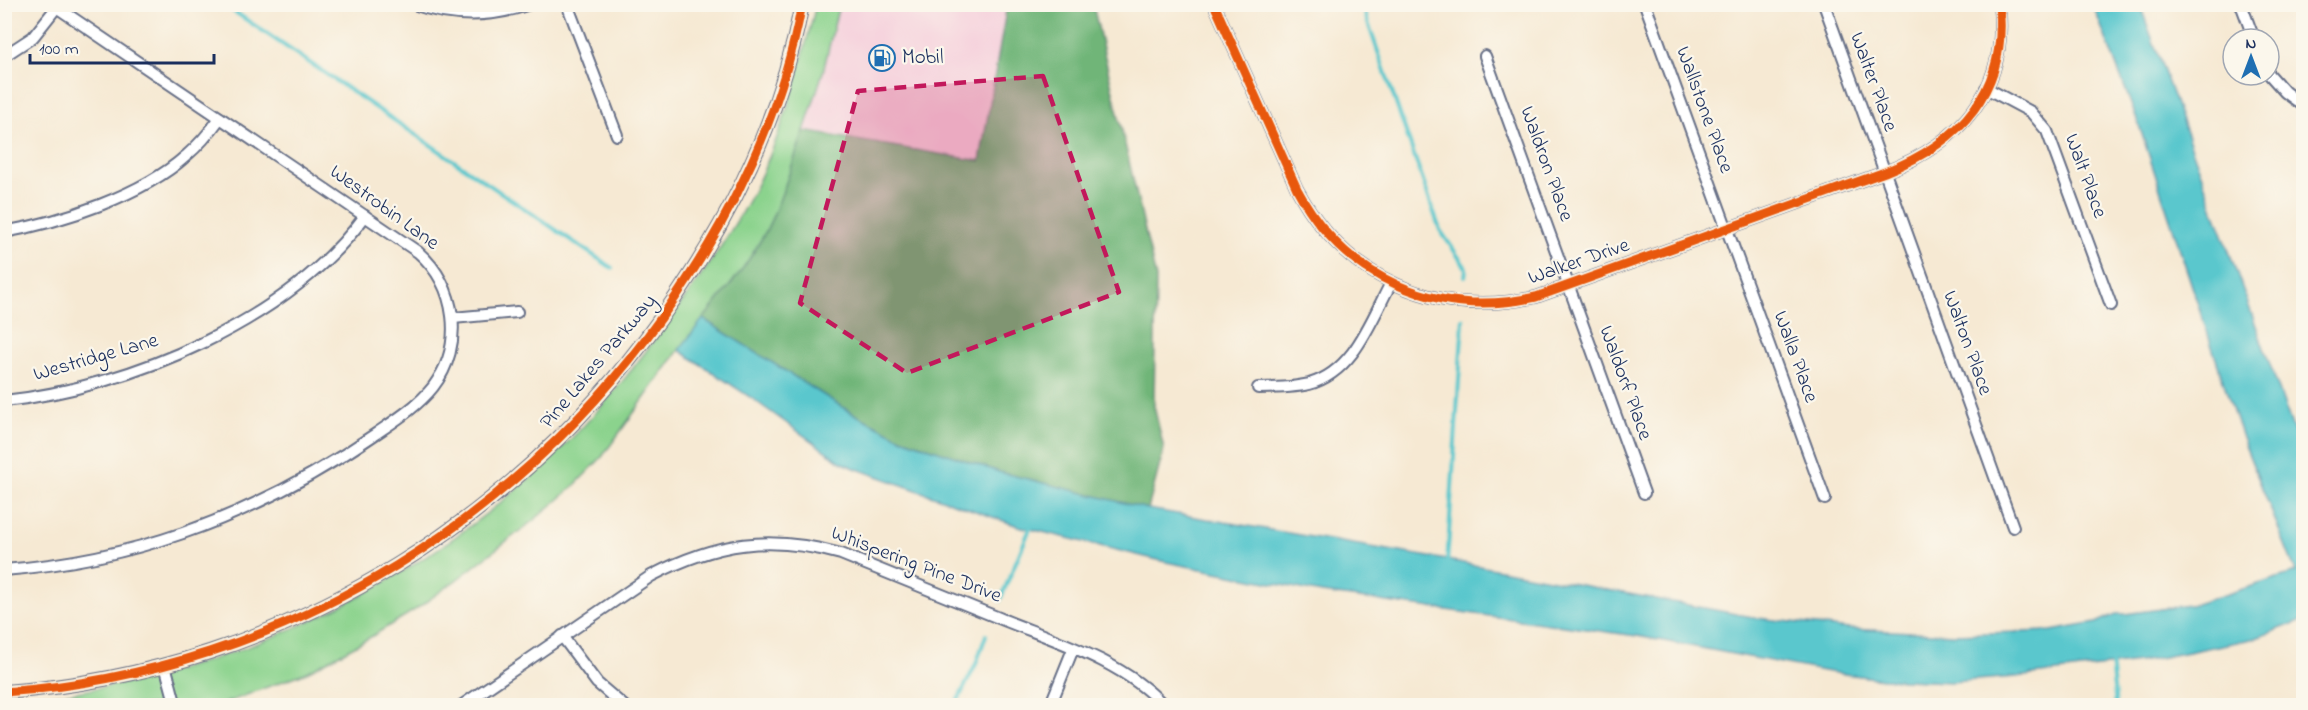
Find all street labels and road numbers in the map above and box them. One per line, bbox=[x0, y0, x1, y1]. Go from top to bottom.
street label: Walter Place bbox=[1841, 28, 1905, 136]
street label: Wallstone Place bbox=[1667, 42, 1741, 178]
street label: Waldron Place bbox=[1511, 102, 1581, 226]
street label: Walt Place bbox=[2056, 130, 2114, 223]
street label: Westrobin Lane bbox=[323, 158, 446, 259]
street label: Walker Drive bbox=[1524, 230, 1634, 293]
street label: Walton Place bbox=[1934, 287, 2000, 400]
street label: Pine Lakes Parkway bbox=[533, 288, 666, 437]
street label: Walla Place bbox=[1765, 307, 1826, 408]
street label: Waldorf Place bbox=[1590, 322, 1660, 445]
street label: Westridge Lane bbox=[30, 326, 163, 392]
street label: Whispering Pine Drive bbox=[826, 519, 1006, 613]

